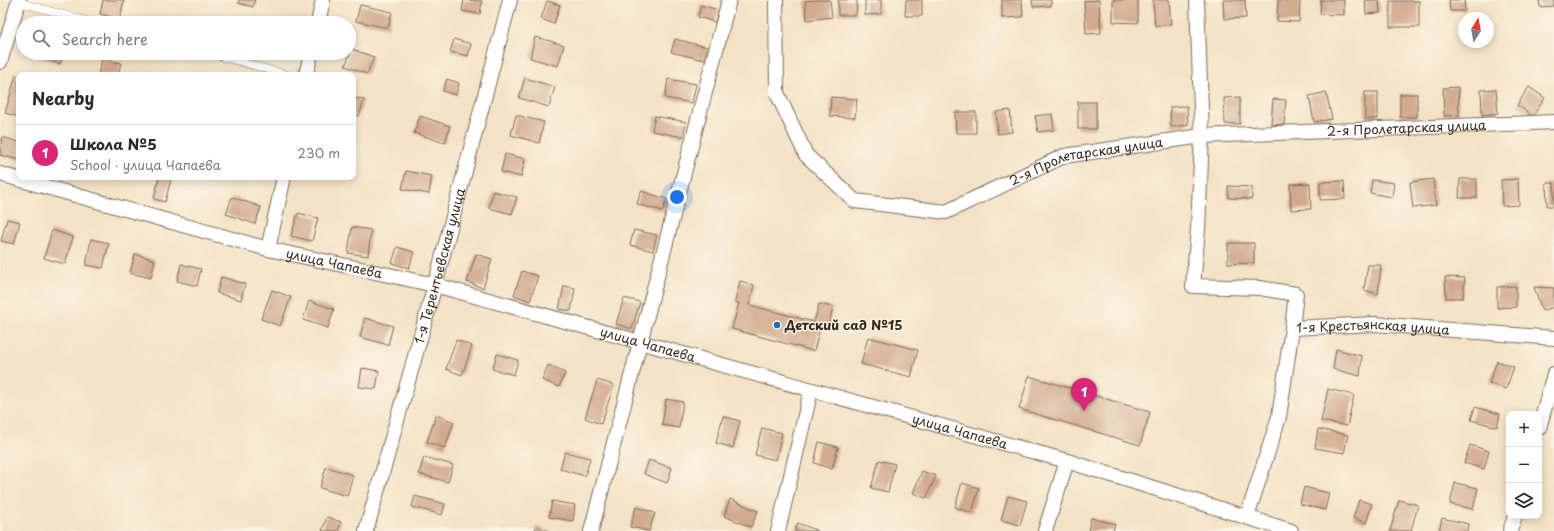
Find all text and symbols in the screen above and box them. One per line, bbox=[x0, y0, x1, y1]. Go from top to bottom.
north arrow bbox=[1458, 12, 1494, 48]
search box bbox=[16, 16, 356, 60]
icon: search bbox=[30, 27, 52, 49]
text: Search here bbox=[62, 27, 148, 50]
text: Nearby bbox=[32, 85, 94, 111]
street label: 2-я Пролетарская улица bbox=[1326, 115, 1487, 140]
text: Школа №5 bbox=[70, 132, 157, 155]
street label: 2-я Пролетарская улица bbox=[1006, 132, 1165, 190]
text: 1 bbox=[42, 143, 48, 162]
text: 230 m bbox=[298, 143, 340, 162]
text: School · улица Чапаева bbox=[70, 155, 221, 174]
street label: 1-я Терентьевская улица bbox=[409, 185, 469, 346]
your location bbox=[667, 187, 687, 207]
street label: улица Чапаева bbox=[284, 243, 385, 283]
street label: 1-я Крестьянская улица bbox=[1296, 314, 1451, 339]
place label: Детский сад №15 bbox=[784, 315, 902, 334]
marker: Детский сад №15 bbox=[772, 320, 782, 330]
street label: улица Чапаева bbox=[598, 321, 699, 366]
pin: 1 bbox=[1071, 378, 1097, 411]
street label: улица Чапаева bbox=[910, 408, 1011, 453]
map controls bbox=[1506, 411, 1542, 519]
button: + bbox=[1506, 411, 1542, 447]
button: − bbox=[1506, 447, 1542, 483]
button: layers bbox=[1506, 483, 1542, 519]

